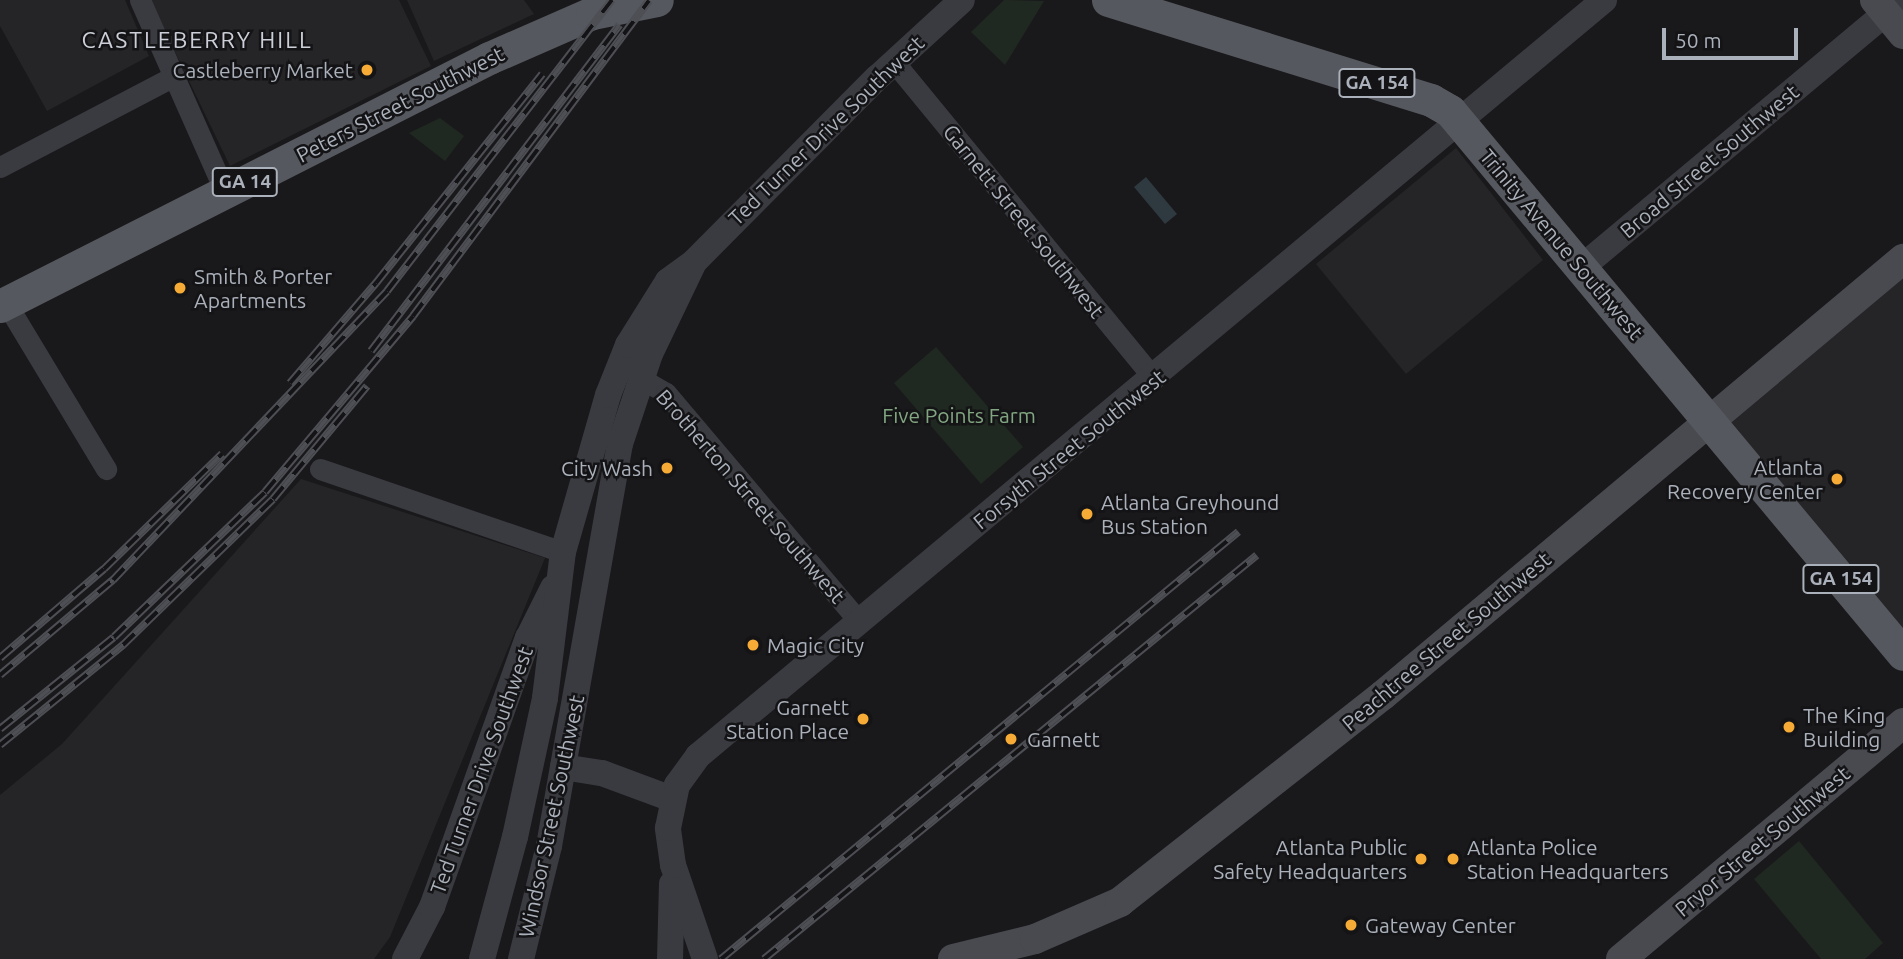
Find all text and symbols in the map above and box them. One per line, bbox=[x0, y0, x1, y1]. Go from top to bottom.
scale bar bbox=[1665, 14, 1801, 58]
district label: CASTLEBERRY HILL bbox=[83, 26, 311, 54]
text: 50 m bbox=[1675, 28, 1722, 52]
street label: Ted Turner Drive Southwest bbox=[723, 30, 929, 230]
street label: Peters Street Southwest bbox=[292, 41, 508, 167]
place label: Castleberry Market bbox=[173, 57, 353, 83]
marker: Castleberry Market bbox=[359, 62, 375, 78]
road number: GA 154 bbox=[1337, 68, 1417, 99]
street label: Broad Street Southwest bbox=[1614, 79, 1804, 243]
street label: Garnett Street Southwest bbox=[938, 119, 1110, 323]
street label: Trinity Avenue Southwest bbox=[1475, 144, 1649, 344]
road number: GA 14 bbox=[212, 166, 278, 198]
place label: Smith & Porter Apartments bbox=[194, 263, 332, 313]
marker: Smith & Porter Apartments bbox=[172, 280, 188, 296]
street label: Forsyth Street Southwest bbox=[968, 364, 1170, 534]
street label: Brotherton Street Southwest bbox=[651, 384, 851, 608]
park label: Five Points Farm bbox=[882, 402, 1036, 428]
place label: Atlanta Recovery Center bbox=[1667, 454, 1823, 504]
place label: City Wash bbox=[561, 455, 653, 481]
marker: City Wash bbox=[659, 460, 675, 476]
marker: Atlanta Recovery Center bbox=[1829, 471, 1845, 487]
place label: Atlanta Greyhound Bus Station bbox=[1101, 489, 1279, 539]
marker: Atlanta Greyhound Bus Station bbox=[1079, 506, 1095, 522]
street label: Peachtree Street Southwest bbox=[1337, 546, 1555, 736]
road number: GA 154 bbox=[1801, 564, 1881, 594]
place label: Magic City bbox=[767, 632, 864, 658]
marker: Magic City bbox=[745, 637, 761, 653]
street label: Ted Turner Drive Southwest bbox=[424, 643, 538, 897]
street label: Windsor Street Southwest bbox=[513, 692, 589, 940]
place label: Garnett Station Place bbox=[726, 694, 849, 744]
place label: The King Building bbox=[1803, 702, 1885, 752]
marker: Garnett Station Place bbox=[855, 711, 871, 727]
marker: The King Building bbox=[1781, 719, 1797, 735]
place label: Garnett bbox=[1027, 726, 1100, 752]
marker: Garnett bbox=[1001, 729, 1021, 749]
street label: Pryor Street Southwest bbox=[1670, 761, 1854, 921]
place label: Atlanta Public Safety Headquarters bbox=[1213, 834, 1407, 884]
place label: Atlanta Police Station Headquarters bbox=[1467, 834, 1669, 884]
marker: Atlanta Public Safety Headquarters bbox=[1413, 851, 1429, 867]
marker: Atlanta Police Station Headquarters bbox=[1445, 851, 1461, 867]
place label: Gateway Center bbox=[1365, 912, 1516, 938]
marker: Gateway Center bbox=[1343, 917, 1359, 933]

